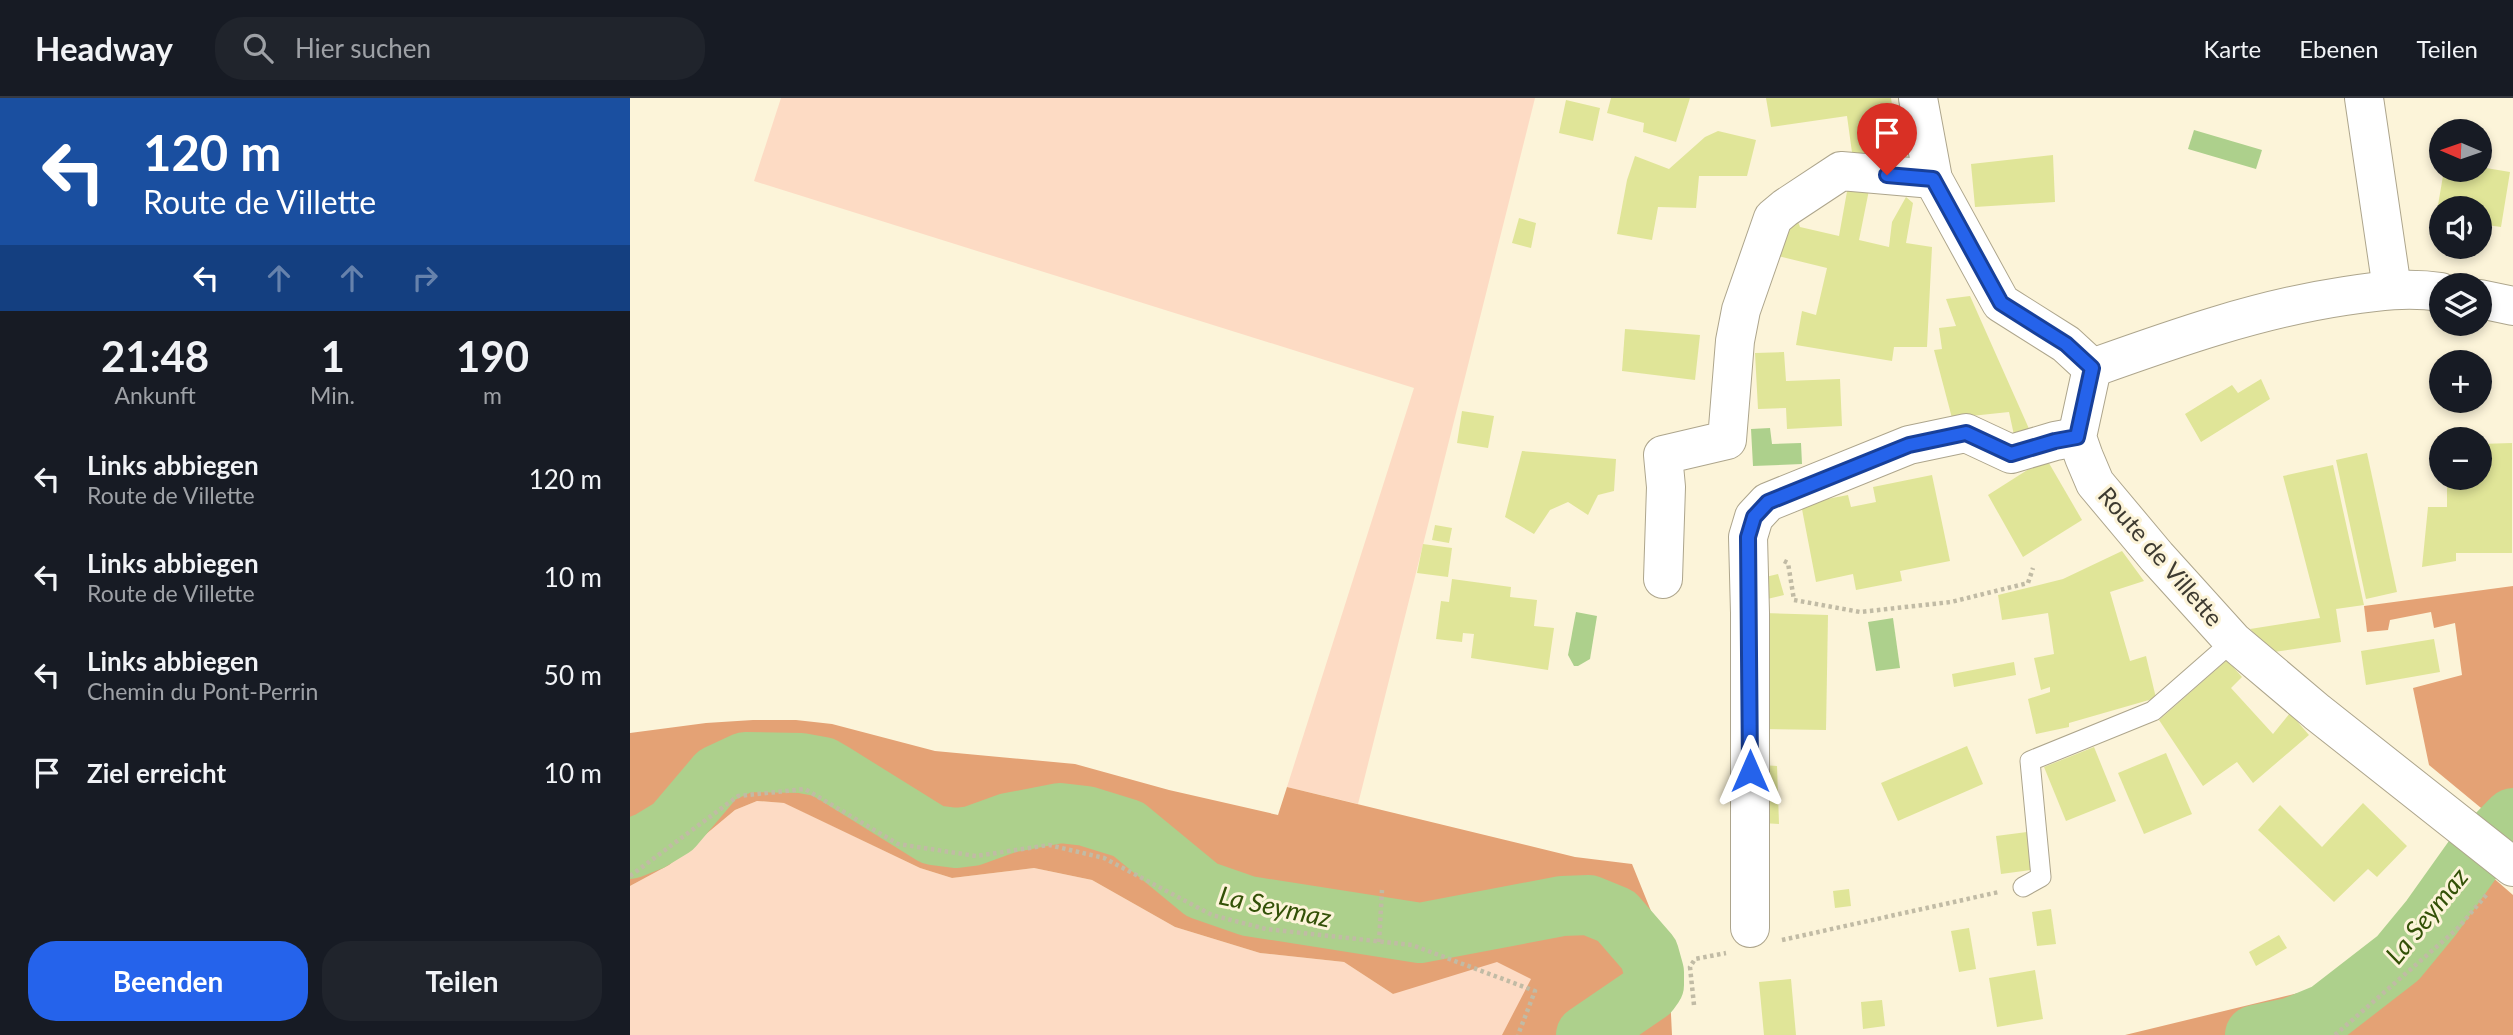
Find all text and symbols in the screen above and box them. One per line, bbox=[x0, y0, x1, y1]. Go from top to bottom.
search box bbox=[215, 17, 705, 80]
text: Headway bbox=[35, 28, 173, 68]
icon: search bbox=[239, 29, 277, 67]
text: Hier suchen bbox=[295, 32, 431, 64]
text: Karte bbox=[2204, 34, 2261, 63]
text: Ebenen bbox=[2299, 34, 2379, 63]
text: Teilen bbox=[2417, 34, 2478, 63]
pin bbox=[1857, 103, 1917, 175]
icon: arrive bbox=[1868, 114, 1906, 152]
north arrow bbox=[2429, 119, 2492, 182]
map controls bbox=[2429, 119, 2492, 490]
text: 120 m bbox=[143, 123, 281, 181]
icon: left bbox=[28, 126, 119, 217]
text: Route de Villette bbox=[143, 182, 376, 221]
button: sound bbox=[2429, 196, 2492, 259]
icon: left bbox=[187, 259, 225, 297]
icon: ahead bbox=[260, 259, 298, 297]
icon: ahead bbox=[333, 259, 371, 297]
icon: right bbox=[406, 259, 444, 297]
button: layers bbox=[2429, 273, 2492, 336]
text: 21:48 bbox=[101, 331, 209, 381]
text: 1 bbox=[320, 331, 345, 381]
text: 190 bbox=[456, 331, 529, 381]
button: + bbox=[2429, 350, 2492, 413]
text: Ankunft bbox=[114, 381, 196, 409]
text: Min. bbox=[310, 381, 355, 409]
text: m bbox=[483, 381, 502, 409]
button: − bbox=[2429, 427, 2492, 490]
text: Links abbiegen bbox=[87, 449, 259, 481]
icon: left bbox=[28, 460, 66, 498]
text: 120 m bbox=[529, 463, 602, 495]
street label: Route de Villette bbox=[2093, 480, 2229, 632]
text: Route de Villette bbox=[87, 481, 255, 509]
text: Links abbiegen bbox=[87, 547, 259, 579]
icon: left bbox=[28, 558, 66, 596]
text: 10 m bbox=[544, 561, 602, 593]
text: Route de Villette bbox=[87, 579, 255, 607]
text: Links abbiegen bbox=[87, 645, 259, 677]
icon: left bbox=[28, 656, 66, 694]
text: 50 m bbox=[544, 659, 602, 691]
text: Chemin du Pont-Perrin bbox=[87, 677, 318, 705]
position arrow bbox=[1713, 734, 1787, 808]
icon: arrive bbox=[28, 754, 66, 792]
text: Ziel erreicht bbox=[87, 757, 226, 789]
text: 10 m bbox=[544, 757, 602, 789]
water label: La Seymaz bbox=[2378, 861, 2474, 970]
water label: La Seymaz bbox=[1216, 879, 1334, 934]
button: Beenden bbox=[28, 941, 308, 1021]
button: Teilen bbox=[322, 941, 602, 1021]

